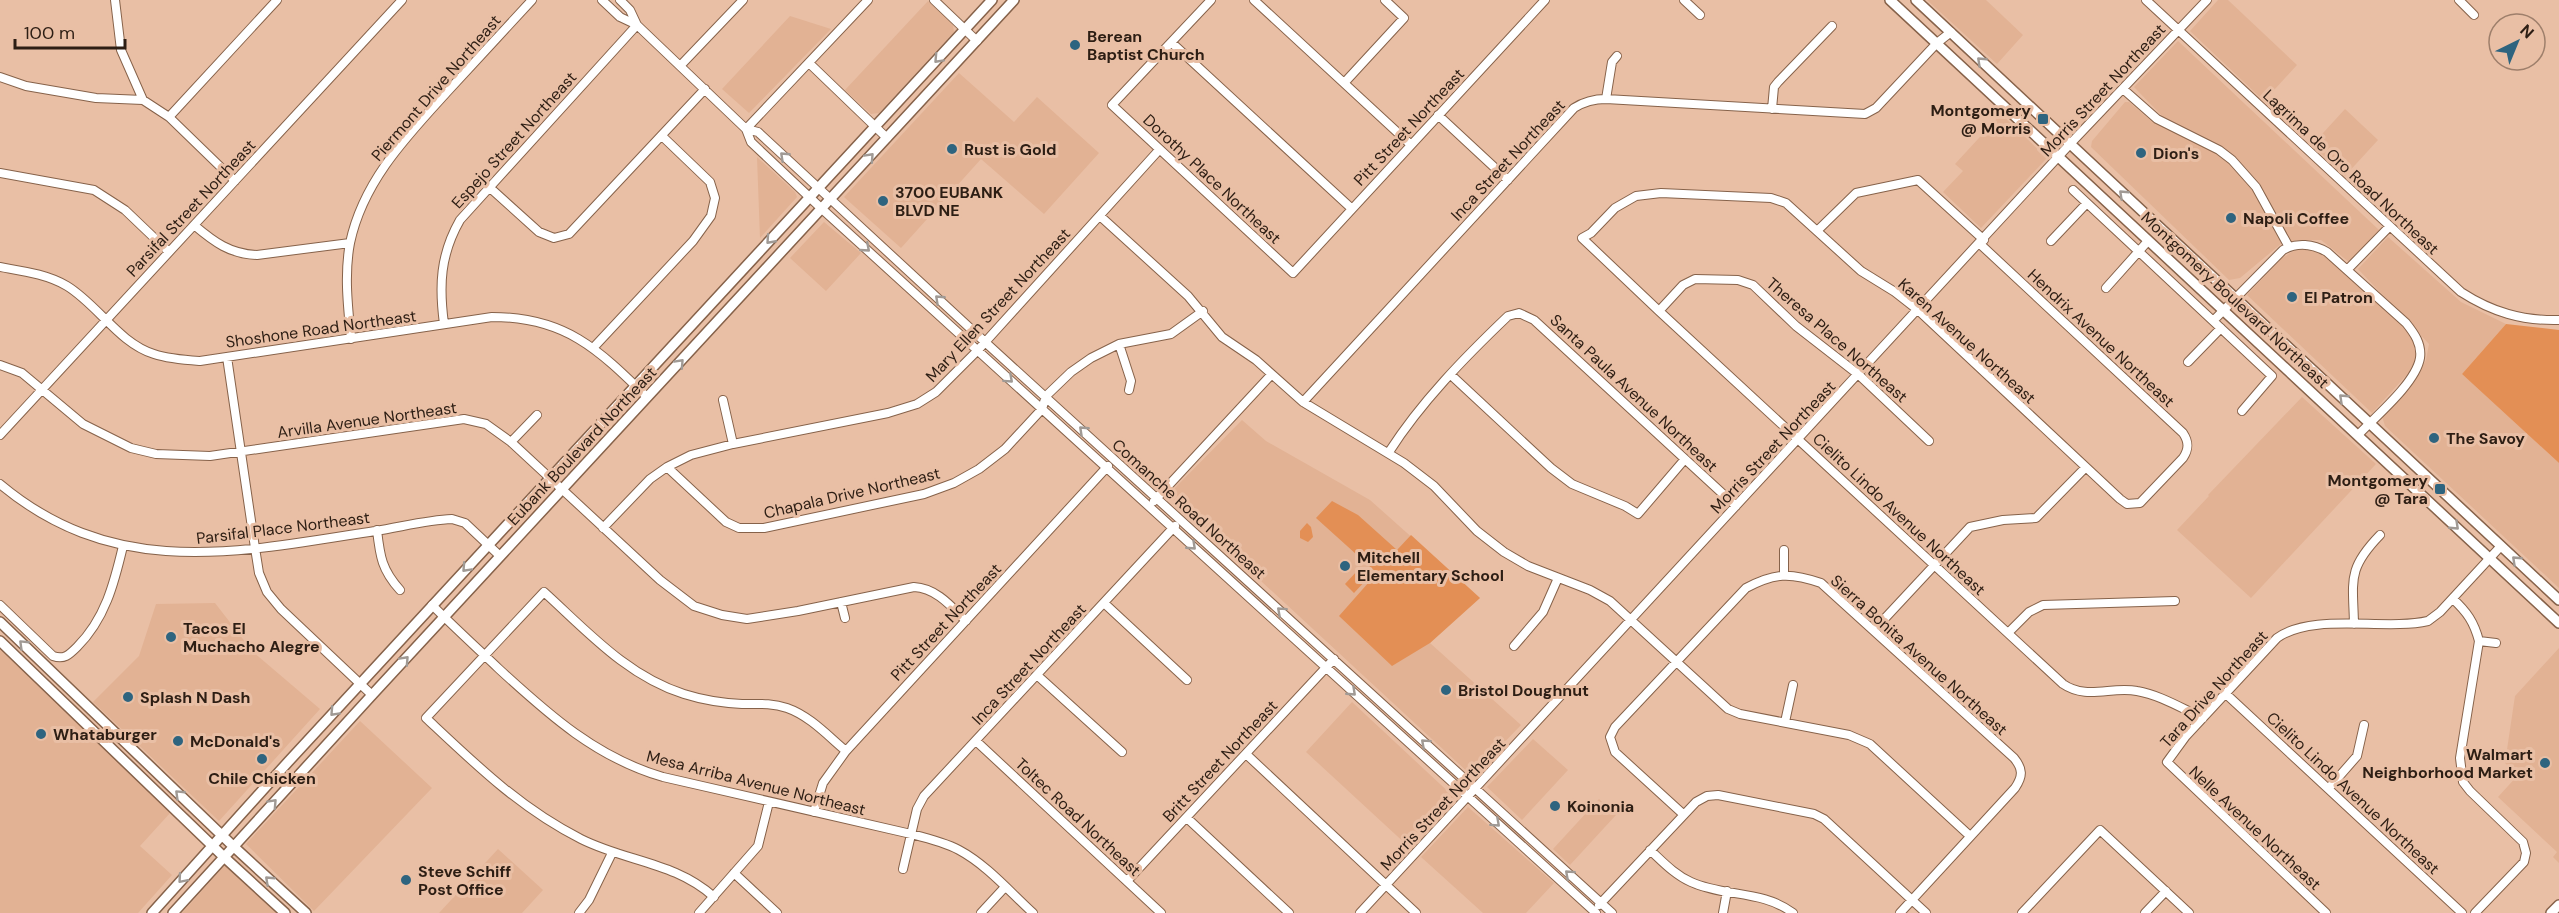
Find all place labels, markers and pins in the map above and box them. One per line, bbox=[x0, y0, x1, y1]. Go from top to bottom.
place label: Berean Baptist Church bbox=[1087, 26, 1205, 65]
marker: Berean Baptist Church bbox=[1068, 38, 1082, 52]
place label: Montgomery @ Morris bbox=[1930, 100, 2031, 139]
marker: Montgomery @ Morris bbox=[2036, 112, 2050, 126]
place label: Rust is Gold bbox=[964, 139, 1057, 160]
marker: Rust is Gold bbox=[945, 142, 959, 156]
place label: Dion's bbox=[2153, 143, 2199, 164]
marker: Dion's bbox=[2134, 146, 2148, 160]
place label: 3700 EUBANK BLVD NE bbox=[895, 182, 1004, 221]
marker: 3700 EUBANK BLVD NE bbox=[876, 194, 890, 208]
place label: Napoli Coffee bbox=[2243, 208, 2349, 229]
marker: Napoli Coffee bbox=[2224, 211, 2238, 225]
place label: El Patron bbox=[2304, 287, 2373, 308]
marker: El Patron bbox=[2285, 290, 2299, 304]
place label: The Savoy bbox=[2446, 428, 2525, 449]
marker: The Savoy bbox=[2427, 431, 2441, 445]
place label: Montgomery @ Tara bbox=[2327, 470, 2428, 509]
marker: Montgomery @ Tara bbox=[2433, 482, 2447, 496]
place label: Mitchell Elementary School bbox=[1357, 547, 1504, 586]
marker: Mitchell Elementary School bbox=[1338, 559, 1352, 573]
place label: Tacos El Muchacho Alegre bbox=[183, 618, 320, 657]
marker: Tacos El Muchacho Alegre bbox=[164, 630, 178, 644]
place label: Bristol Doughnut bbox=[1458, 680, 1589, 701]
marker: Bristol Doughnut bbox=[1439, 683, 1453, 697]
place label: Splash N Dash bbox=[140, 687, 250, 708]
marker: Splash N Dash bbox=[121, 690, 135, 704]
place label: Whataburger bbox=[53, 724, 157, 745]
marker: Whataburger bbox=[34, 727, 48, 741]
place label: McDonald's bbox=[190, 731, 281, 752]
marker: McDonald's bbox=[171, 734, 185, 748]
place label: Walmart Neighborhood Market bbox=[2362, 744, 2533, 783]
marker: Chile Chicken bbox=[255, 752, 269, 766]
marker: Walmart Neighborhood Market bbox=[2538, 756, 2552, 770]
place label: Chile Chicken bbox=[208, 768, 316, 789]
place label: Koinonia bbox=[1567, 796, 1634, 817]
marker: Koinonia bbox=[1548, 799, 1562, 813]
place label: Steve Schiff Post Office bbox=[418, 861, 511, 900]
marker: Steve Schiff Post Office bbox=[399, 873, 413, 887]

